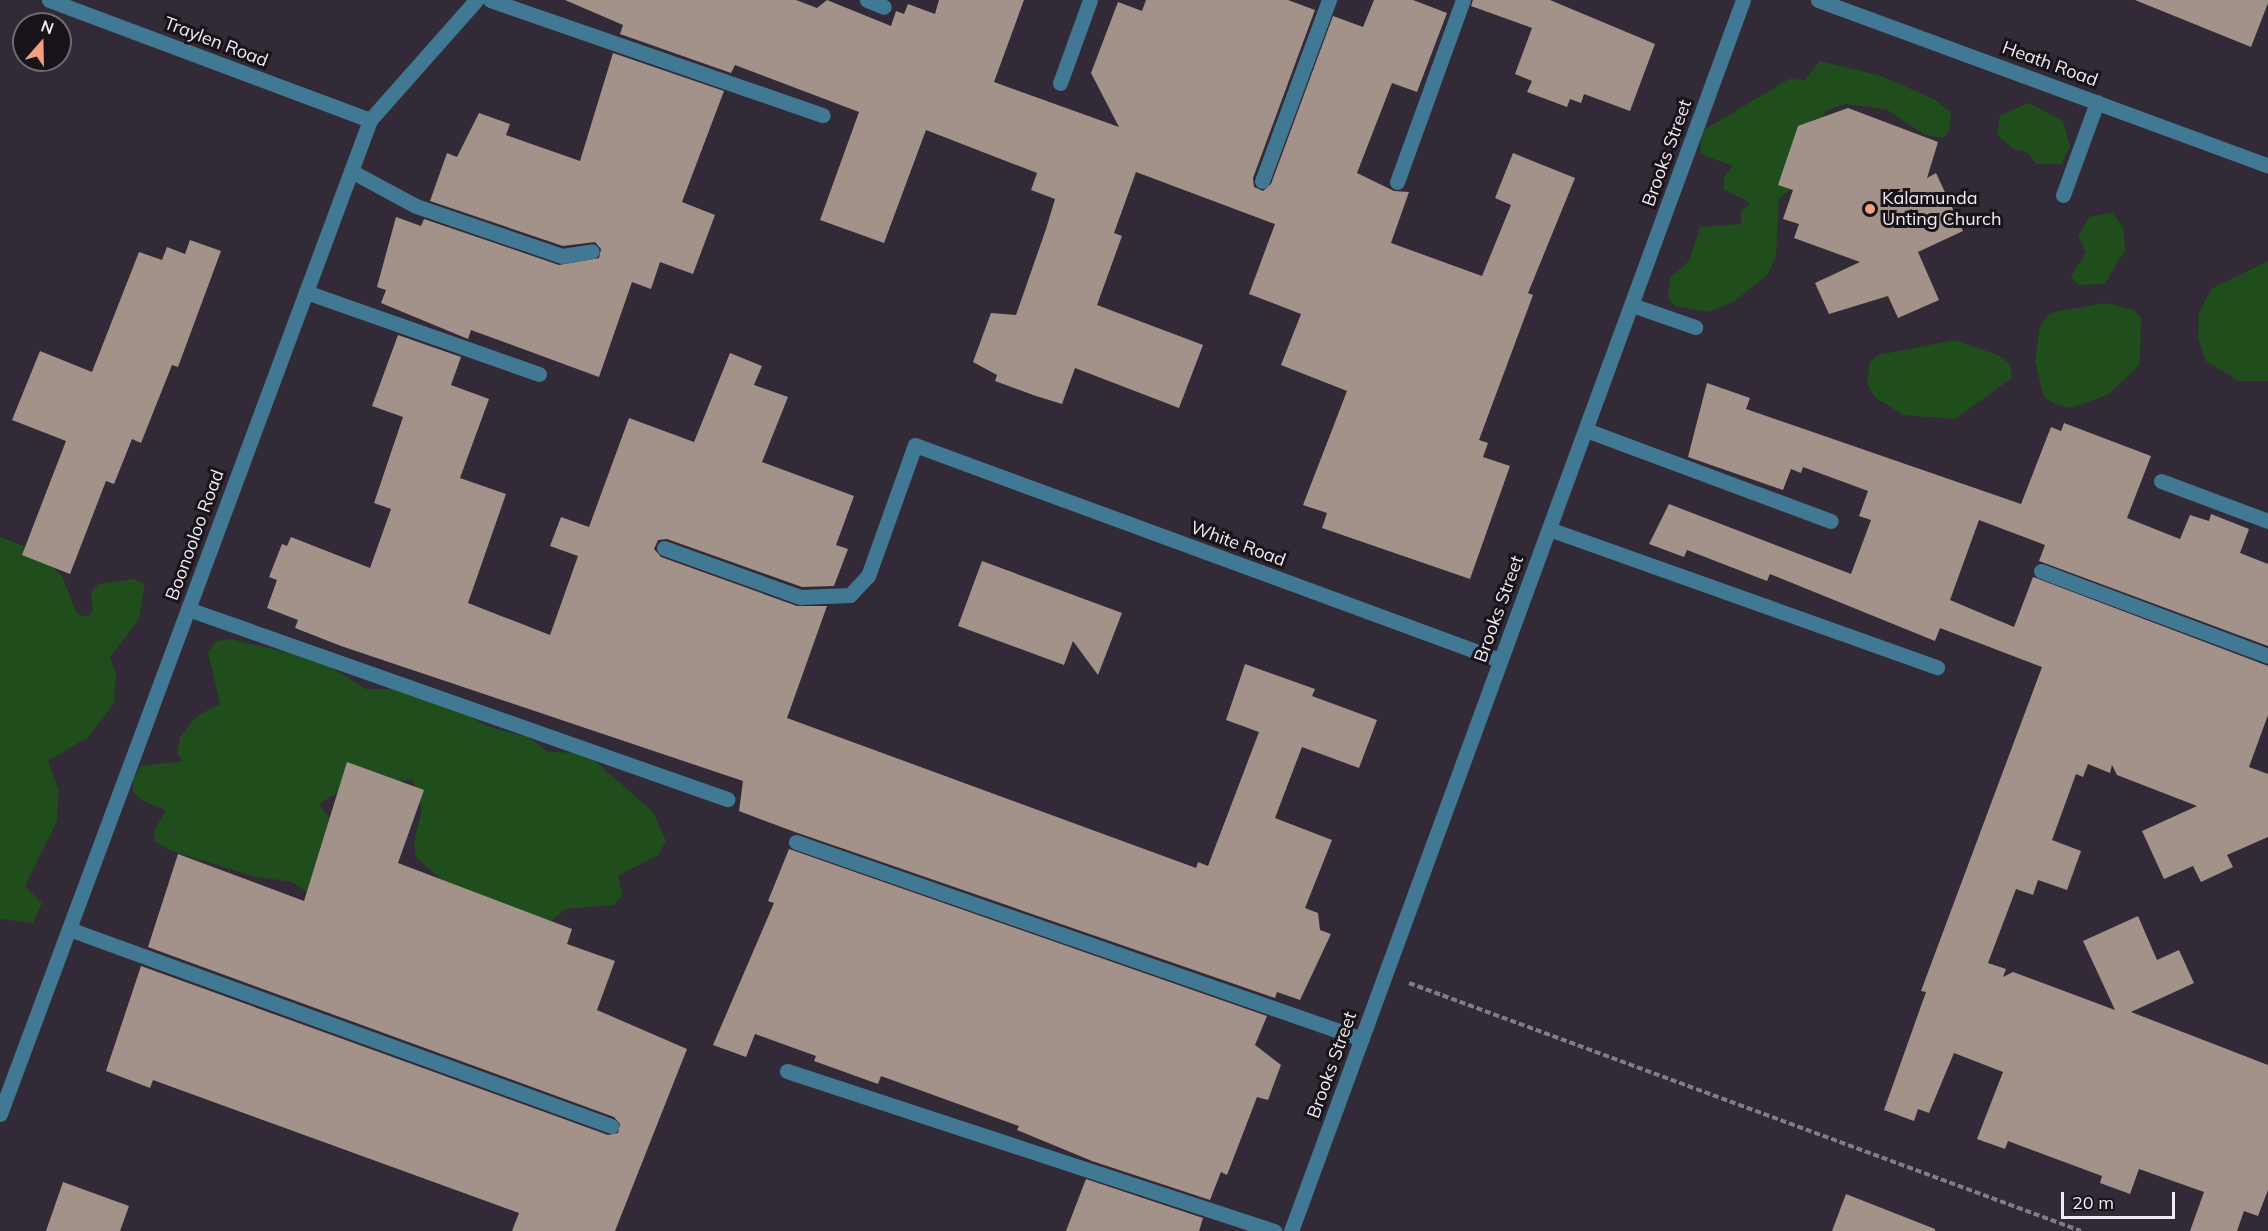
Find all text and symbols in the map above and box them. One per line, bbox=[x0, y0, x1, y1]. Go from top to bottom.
north arrow bbox=[12, 12, 72, 72]
street label: Traylen Road bbox=[161, 12, 271, 72]
text: N bbox=[38, 15, 57, 38]
street label: Heath Road bbox=[1999, 37, 2101, 91]
street label: Brooks Street bbox=[1638, 97, 1696, 209]
place label: Kalamunda Unting Church bbox=[1882, 188, 2001, 230]
marker: Kalamunda Unting Church bbox=[1863, 202, 1877, 216]
street label: Boonooloo Road bbox=[161, 467, 229, 603]
street label: White Road bbox=[1187, 517, 1289, 571]
street label: Brooks Street bbox=[1470, 553, 1528, 665]
street label: Brooks Street bbox=[1303, 1009, 1361, 1121]
scale bar bbox=[2064, 1180, 2178, 1218]
text: 20 m bbox=[2072, 1191, 2114, 1214]

